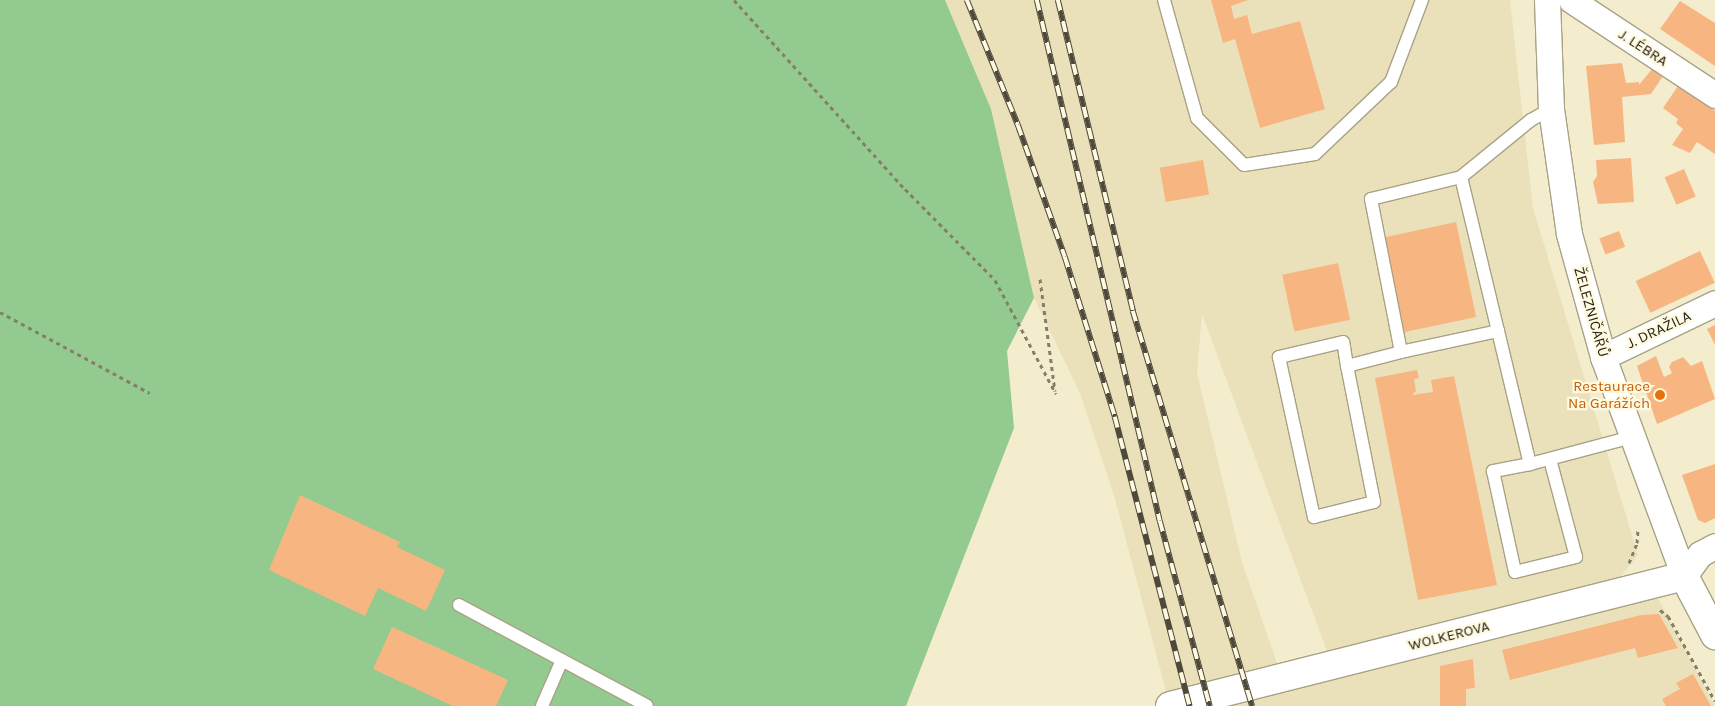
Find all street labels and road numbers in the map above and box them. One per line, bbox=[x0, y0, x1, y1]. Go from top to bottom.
street label: J. LÉBRA bbox=[1615, 26, 1671, 70]
street label: ŽELEZNIČÁŘŮ bbox=[1570, 265, 1612, 359]
street label: J. DRAŽILA bbox=[1624, 307, 1694, 353]
street label: WOLKEROVA bbox=[1407, 617, 1491, 655]

